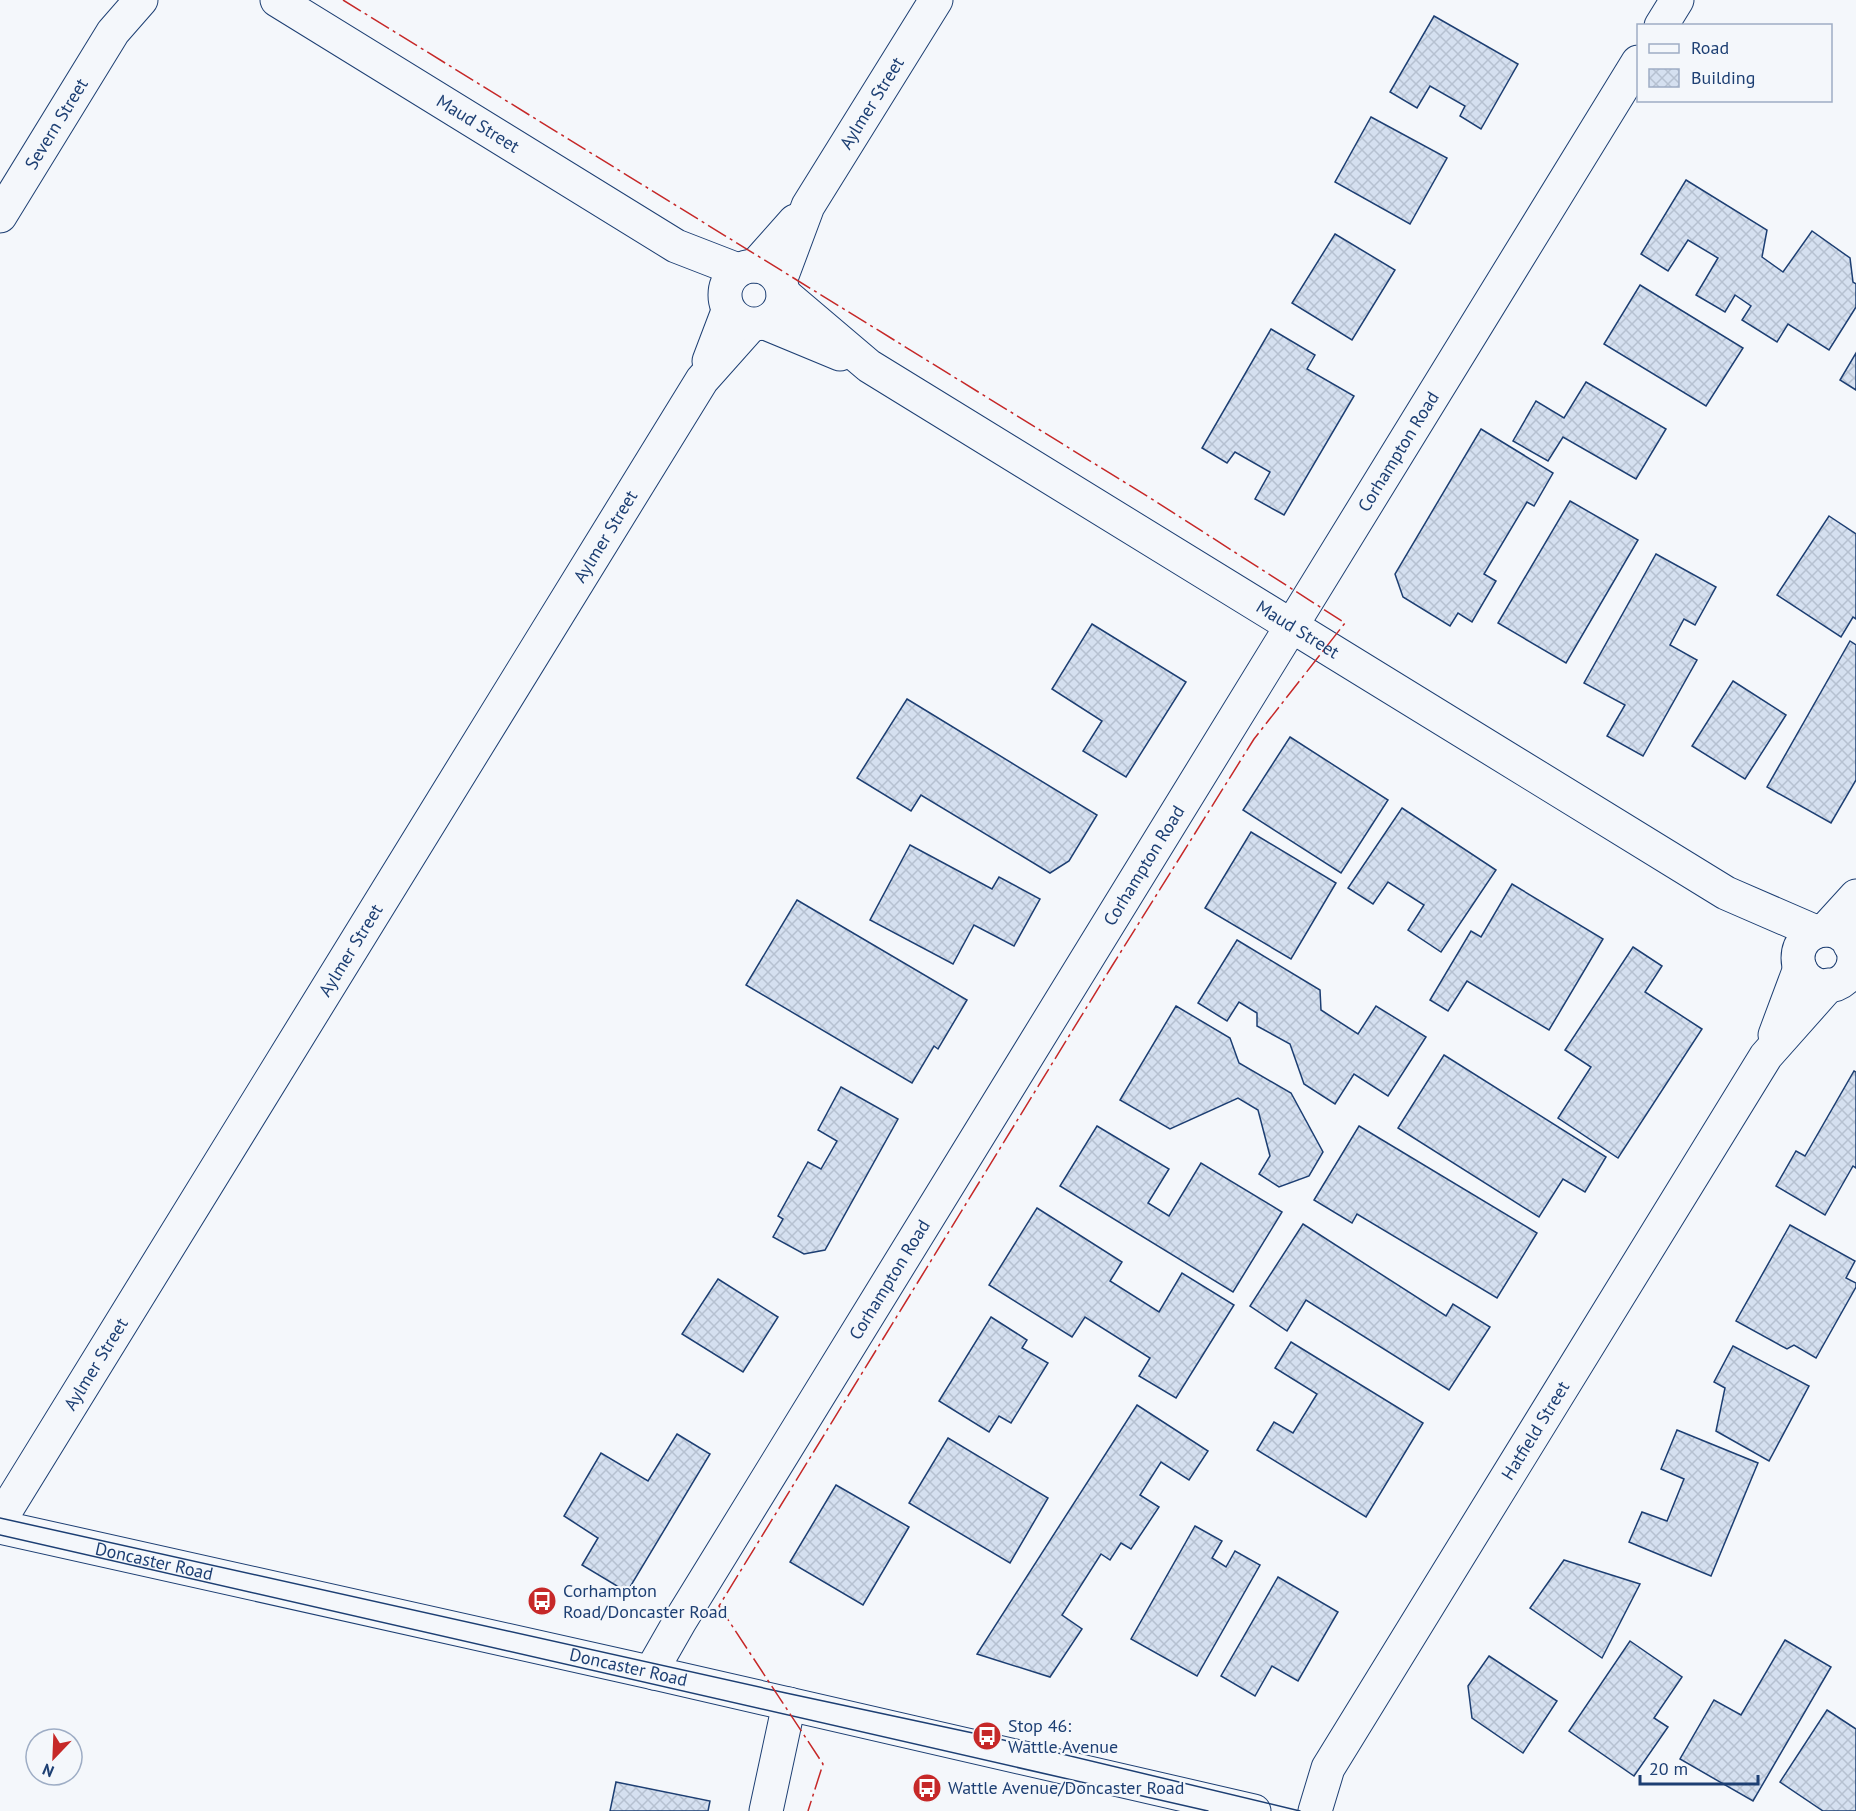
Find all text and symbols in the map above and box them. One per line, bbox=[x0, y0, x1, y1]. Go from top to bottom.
legend bbox=[1637, 24, 1832, 102]
text: Road bbox=[1691, 36, 1729, 59]
street label: Aylmer Street bbox=[834, 53, 909, 153]
text: Building bbox=[1691, 66, 1755, 89]
street label: Severn Street bbox=[19, 74, 93, 174]
street label: Maud Street bbox=[432, 89, 524, 158]
street label: Corhampton Road bbox=[1352, 387, 1444, 516]
street label: Aylmer Street bbox=[568, 486, 642, 587]
street label: Maud Street bbox=[1252, 595, 1344, 663]
street label: Corhampton Road bbox=[1098, 801, 1189, 930]
street label: Aylmer Street bbox=[313, 900, 387, 1001]
street label: Corhampton Road bbox=[844, 1215, 935, 1344]
street label: Aylmer Street bbox=[58, 1313, 133, 1414]
street label: Hatfield Street bbox=[1496, 1377, 1574, 1484]
street label: Doncaster Road bbox=[93, 1537, 215, 1585]
place label: Corhampton Road/Doncaster Road bbox=[563, 1579, 727, 1623]
bus stop icon: Corhampton Road/Doncaster Road bbox=[526, 1585, 558, 1617]
street label: Doncaster Road bbox=[568, 1643, 690, 1691]
place label: Stop 46: Wattle Avenue bbox=[1008, 1714, 1118, 1758]
bus stop icon: Stop 46: Wattle Avenue bbox=[971, 1720, 1003, 1752]
north arrow bbox=[24, 1727, 84, 1787]
scale bar bbox=[1640, 1748, 1758, 1786]
text: 20 m bbox=[1649, 1757, 1688, 1780]
text: N bbox=[39, 1760, 57, 1782]
bus stop icon: Wattle Avenue/Doncaster Road bbox=[911, 1772, 943, 1804]
place label: Wattle Avenue/Doncaster Road bbox=[948, 1776, 1184, 1799]

